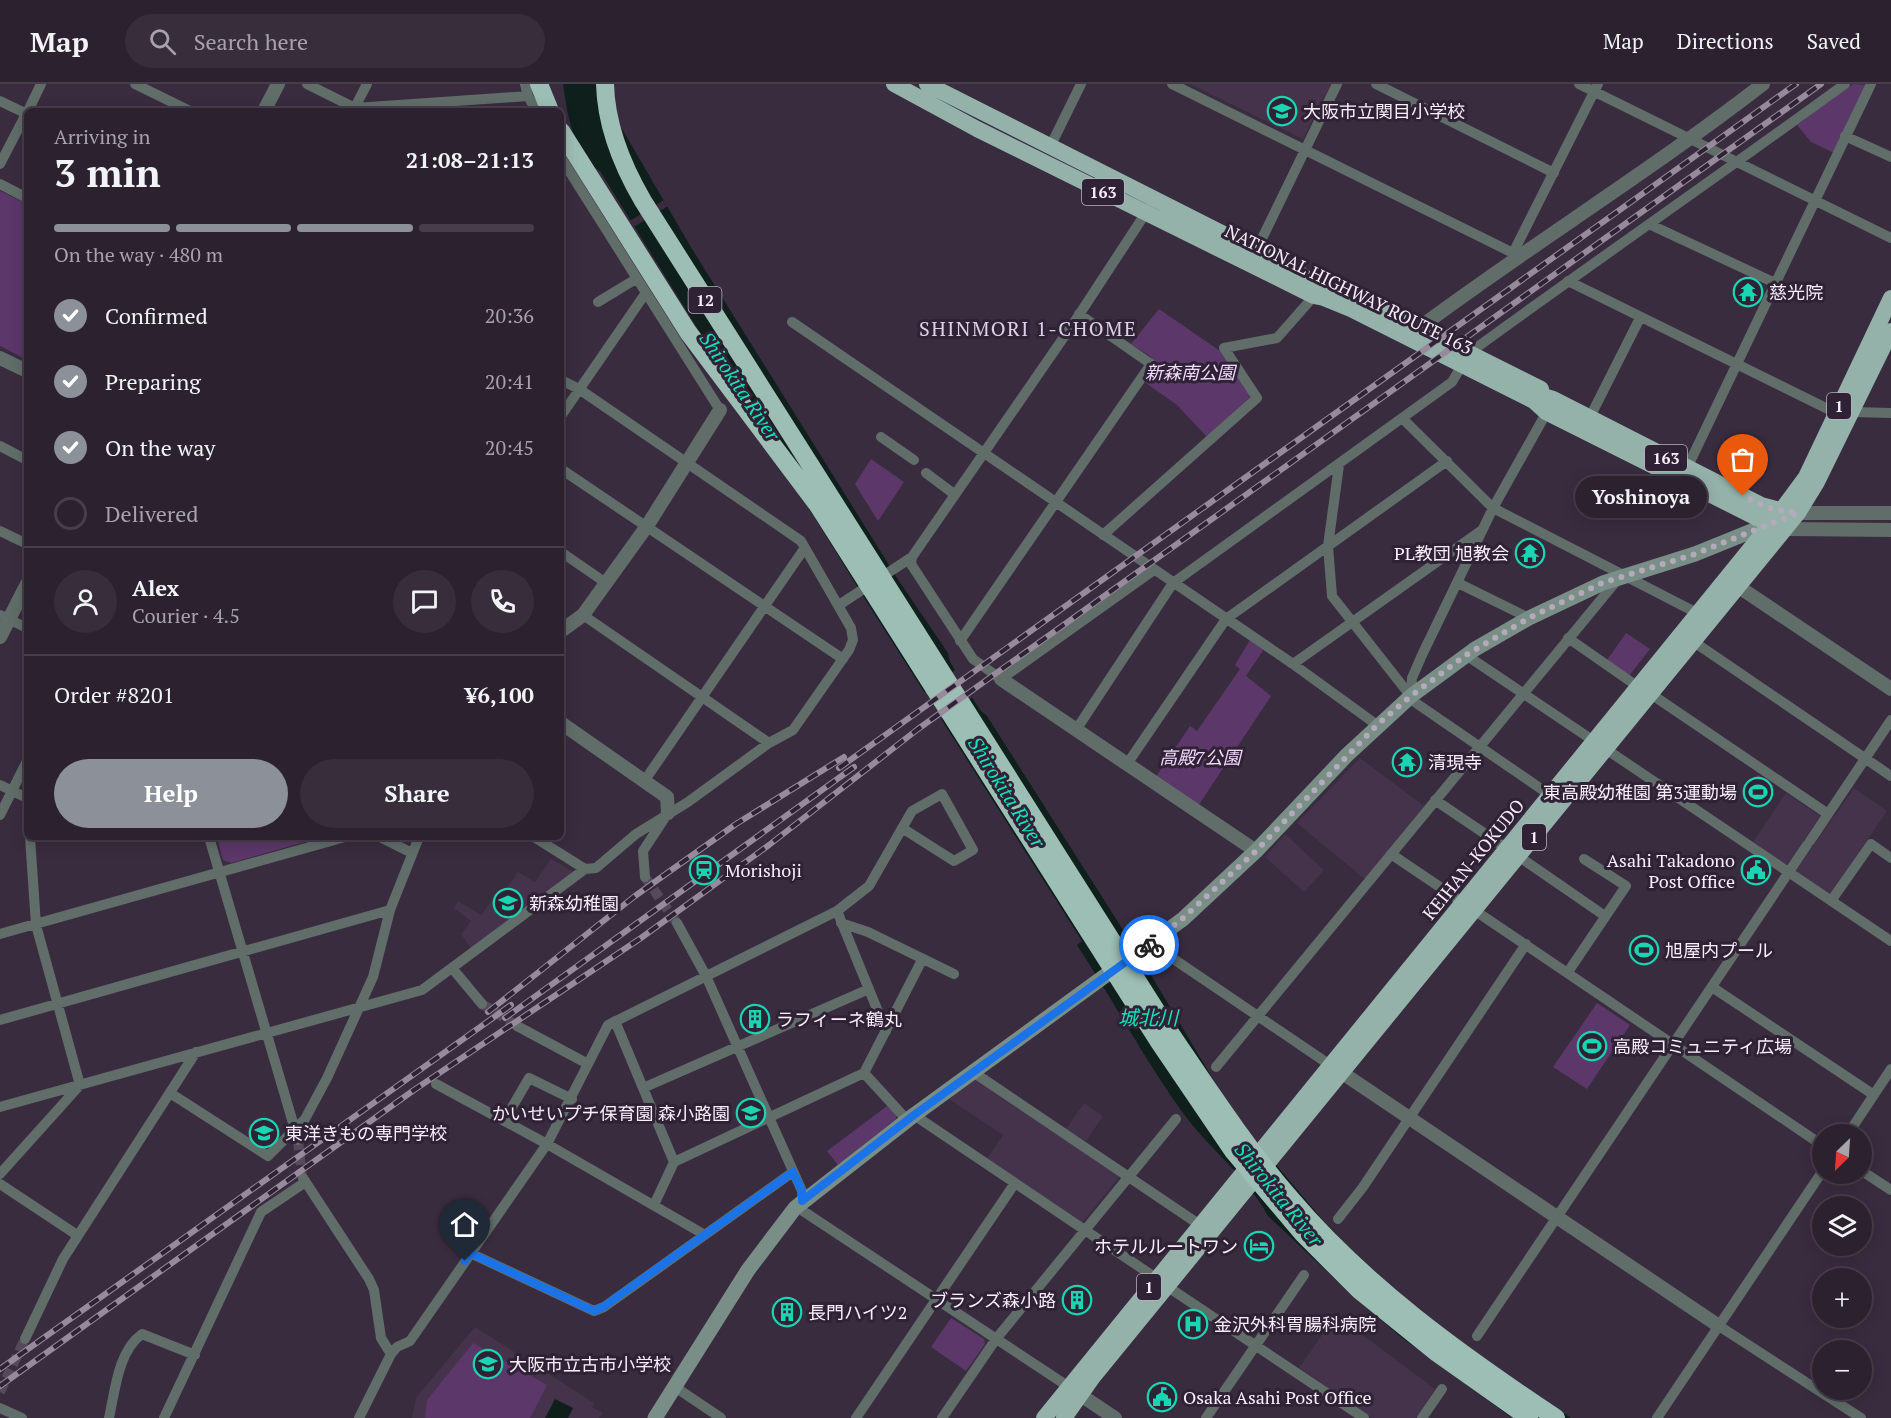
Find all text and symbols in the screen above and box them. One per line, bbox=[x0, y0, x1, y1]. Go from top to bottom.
search box bbox=[125, 14, 545, 68]
text: Map bbox=[30, 23, 89, 60]
icon: search bbox=[146, 25, 179, 58]
text: Search here bbox=[194, 27, 308, 56]
text: Map bbox=[1603, 27, 1644, 55]
text: Directions bbox=[1677, 27, 1774, 55]
text: Saved bbox=[1807, 27, 1861, 55]
school or university icon: 大阪市立関目小学校 bbox=[1266, 95, 1298, 127]
place label: 大阪市立関目小学校 bbox=[1303, 99, 1465, 123]
text: Arriving in bbox=[54, 123, 150, 150]
text: 21:08–21:13 bbox=[406, 145, 534, 174]
text: 3 min bbox=[54, 146, 161, 198]
road number: 163 bbox=[1082, 179, 1124, 205]
street label: NATIONAL HIGHWAY ROUTE 163 bbox=[1221, 219, 1477, 359]
text: On the way · 480 m bbox=[54, 241, 223, 268]
temple icon: 慈光院 bbox=[1732, 276, 1764, 308]
place label: 慈光院 bbox=[1769, 280, 1823, 304]
road number: 12 bbox=[688, 287, 722, 313]
icon: check bbox=[54, 299, 87, 332]
text: Confirmed bbox=[105, 301, 208, 330]
text: 20:36 bbox=[485, 302, 534, 329]
district label: SHINMORI 1-CHOME bbox=[919, 315, 1137, 342]
water label: Shirokita River bbox=[694, 326, 787, 447]
park label: 新森南公園 bbox=[1145, 360, 1238, 384]
icon: check bbox=[54, 365, 87, 398]
text: Preparing bbox=[105, 367, 201, 396]
text: 20:41 bbox=[485, 368, 534, 395]
road number: 1 bbox=[1827, 393, 1851, 419]
icon: check bbox=[54, 431, 87, 464]
text: On the way bbox=[105, 433, 215, 462]
text: 20:45 bbox=[485, 434, 534, 461]
pin bbox=[1717, 434, 1768, 496]
icon: bag bbox=[1726, 443, 1759, 476]
road number: 163 bbox=[1645, 445, 1687, 471]
callout: Yoshinoya bbox=[1575, 475, 1707, 517]
text: Yoshinoya bbox=[1592, 483, 1690, 510]
text: Delivered bbox=[105, 499, 198, 528]
temple icon: PL教団 旭教会 bbox=[1514, 537, 1546, 569]
place label: PL教団 旭教会 bbox=[1394, 541, 1509, 565]
button: person bbox=[54, 570, 117, 633]
button: chat bbox=[393, 570, 456, 633]
button: phone bbox=[471, 570, 534, 633]
text: Alex bbox=[132, 573, 179, 602]
text: Courier · 4.5 bbox=[132, 602, 240, 629]
text: Order #8201 bbox=[54, 680, 174, 709]
text: ¥6,100 bbox=[465, 680, 534, 709]
water label: Shirokita River bbox=[962, 731, 1052, 854]
park label: 高殿7公園 bbox=[1159, 745, 1244, 769]
temple icon: 清現寺 bbox=[1391, 746, 1423, 778]
place label: 清現寺 bbox=[1428, 750, 1482, 774]
button: Help bbox=[54, 759, 288, 828]
button: Share bbox=[300, 759, 534, 828]
sports icon: 東高殿幼稚園 第3運動場 bbox=[1742, 776, 1774, 808]
place label: 東高殿幼稚園 第3運動場 bbox=[1543, 780, 1737, 804]
street label: KEIHAN-KOKUDO bbox=[1417, 794, 1529, 924]
road number: 1 bbox=[1522, 824, 1546, 850]
place label: Asahi Takadono Post Office bbox=[1607, 848, 1735, 893]
station icon: Morishoji bbox=[688, 854, 720, 886]
public building icon: Asahi Takadono Post Office bbox=[1740, 854, 1772, 886]
place label: Morishoji bbox=[725, 858, 802, 882]
school or university icon: 新森幼稚園 bbox=[492, 887, 524, 919]
place label: 新森幼稚園 bbox=[529, 891, 619, 915]
courier bbox=[1119, 915, 1179, 975]
icon: bike bbox=[1133, 929, 1166, 962]
sports icon: 旭屋内プール bbox=[1628, 934, 1660, 966]
place label: 旭屋内プール bbox=[1665, 938, 1773, 962]
building icon: ラフィーネ鶴丸 bbox=[739, 1003, 771, 1035]
water label: 城北川 bbox=[1118, 1004, 1180, 1031]
place label: ラフィーネ鶴丸 bbox=[776, 1007, 902, 1031]
sports icon: 高殿コミュニティ広場 bbox=[1576, 1030, 1608, 1062]
place label: 高殿コミュニティ広場 bbox=[1613, 1034, 1792, 1058]
school or university icon: かいせいプチ保育園 森小路園 bbox=[735, 1097, 767, 1129]
place label: かいせいプチ保育園 森小路園 bbox=[492, 1101, 730, 1125]
school or university icon: 東洋きもの専門学校 bbox=[248, 1117, 280, 1149]
place label: 東洋きもの専門学校 bbox=[285, 1121, 447, 1145]
north arrow bbox=[1812, 1124, 1872, 1184]
map controls bbox=[1812, 1124, 1872, 1400]
water label: Shirokita River bbox=[1229, 1137, 1330, 1252]
button: layers bbox=[1812, 1196, 1872, 1256]
pin bbox=[439, 1199, 490, 1261]
icon: home bbox=[448, 1208, 481, 1241]
hotel icon: ホテルルートワン bbox=[1243, 1230, 1275, 1262]
place label: ホテルルートワン bbox=[1094, 1234, 1238, 1258]
button: + bbox=[1812, 1268, 1872, 1328]
road number: 1 bbox=[1137, 1274, 1161, 1300]
building icon: ブランズ森小路 bbox=[1061, 1284, 1093, 1316]
place label: ブランズ森小路 bbox=[930, 1288, 1056, 1312]
building icon: 長門ハイツ2 bbox=[771, 1296, 803, 1328]
place label: 長門ハイツ2 bbox=[808, 1300, 907, 1324]
hospital icon: 金沢外科胃腸科病院 bbox=[1177, 1308, 1209, 1340]
place label: 金沢外科胃腸科病院 bbox=[1214, 1312, 1376, 1336]
button: − bbox=[1812, 1340, 1872, 1400]
school or university icon: 大阪市立古市小学校 bbox=[472, 1348, 504, 1380]
place label: 大阪市立古市小学校 bbox=[509, 1352, 671, 1376]
public building icon: Osaka Asahi Post Office bbox=[1146, 1381, 1178, 1413]
place label: Osaka Asahi Post Office bbox=[1183, 1385, 1372, 1409]

